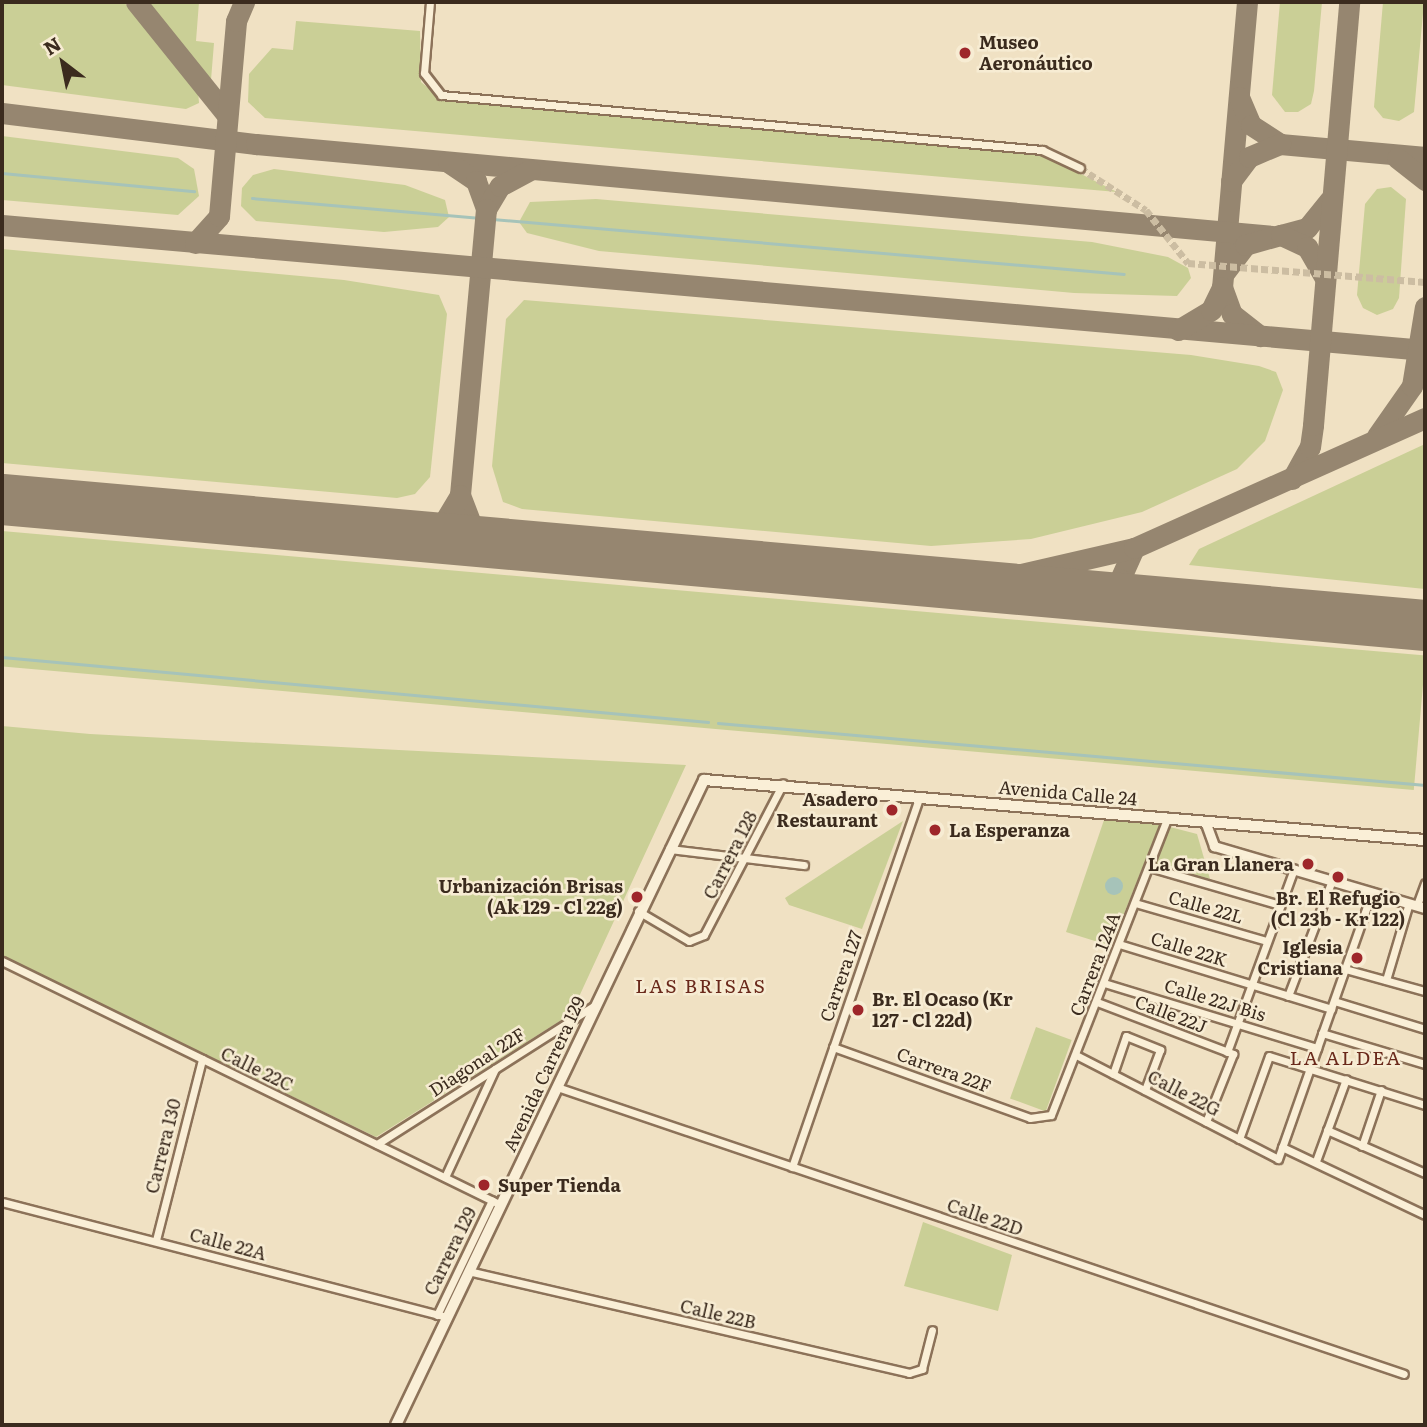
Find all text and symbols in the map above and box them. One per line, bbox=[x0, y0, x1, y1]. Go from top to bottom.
north arrow bbox=[28, 28, 98, 98]
text: N bbox=[38, 29, 66, 61]
place label: Museo Aeronáutico bbox=[979, 32, 1093, 74]
marker: Museo Aeronáutico bbox=[957, 45, 973, 61]
street label: Avenida Calle 24 bbox=[998, 776, 1138, 810]
place label: Asadero Restaurant bbox=[776, 789, 878, 832]
marker: Asadero Restaurant bbox=[884, 802, 900, 818]
street label: Carrera 128 bbox=[699, 807, 761, 903]
place label: La Esperanza bbox=[949, 819, 1070, 841]
marker: La Esperanza bbox=[927, 822, 943, 838]
place label: La Gran Llanera bbox=[1148, 853, 1294, 875]
marker: La Gran Llanera bbox=[1300, 856, 1316, 872]
marker: Br. El Refugio (Cl 23b - Kr 122) bbox=[1330, 869, 1346, 885]
place label: Urbanización Brisas (Ak 129 - Cl 22g) bbox=[439, 876, 623, 918]
street label: Calle 22L bbox=[1166, 886, 1246, 928]
place label: Br. El Refugio (Cl 23b - Kr 122) bbox=[1271, 888, 1405, 930]
marker: Urbanización Brisas (Ak 129 - Cl 22g) bbox=[629, 889, 645, 905]
street label: Carrera 124A bbox=[1065, 909, 1125, 1019]
street label: Calle 22K bbox=[1148, 927, 1230, 971]
street label: Carrera 127 bbox=[815, 928, 867, 1024]
place label: Iglesia Cristiana bbox=[1258, 937, 1343, 979]
marker: Iglesia Cristiana bbox=[1349, 950, 1365, 966]
street label: Calle 22J Bis bbox=[1162, 974, 1268, 1026]
district label: LAS BRISAS bbox=[636, 975, 766, 997]
place label: Br. El Ocaso (Kr 127 - Cl 22d) bbox=[872, 989, 1013, 1032]
street label: Calle 22J bbox=[1132, 990, 1210, 1038]
street label: Avenida Carrera 129 bbox=[499, 993, 589, 1155]
marker: Br. El Ocaso (Kr 127 - Cl 22d) bbox=[850, 1002, 866, 1018]
street label: Diagonal 22F bbox=[425, 1023, 529, 1101]
street label: Calle 22C bbox=[217, 1042, 297, 1096]
street label: Carrera 22F bbox=[894, 1043, 994, 1097]
district label: LA ALDEA bbox=[1291, 1047, 1401, 1069]
street label: Calle 22G bbox=[1144, 1066, 1224, 1120]
street label: Carrera 130 bbox=[141, 1096, 185, 1196]
place label: Super Tienda bbox=[498, 1174, 621, 1196]
marker: Super Tienda bbox=[476, 1177, 492, 1193]
street label: Calle 22D bbox=[944, 1194, 1026, 1240]
street label: Carrera 129 bbox=[419, 1203, 481, 1299]
street label: Calle 22A bbox=[187, 1223, 269, 1265]
street label: Calle 22B bbox=[678, 1295, 758, 1333]

